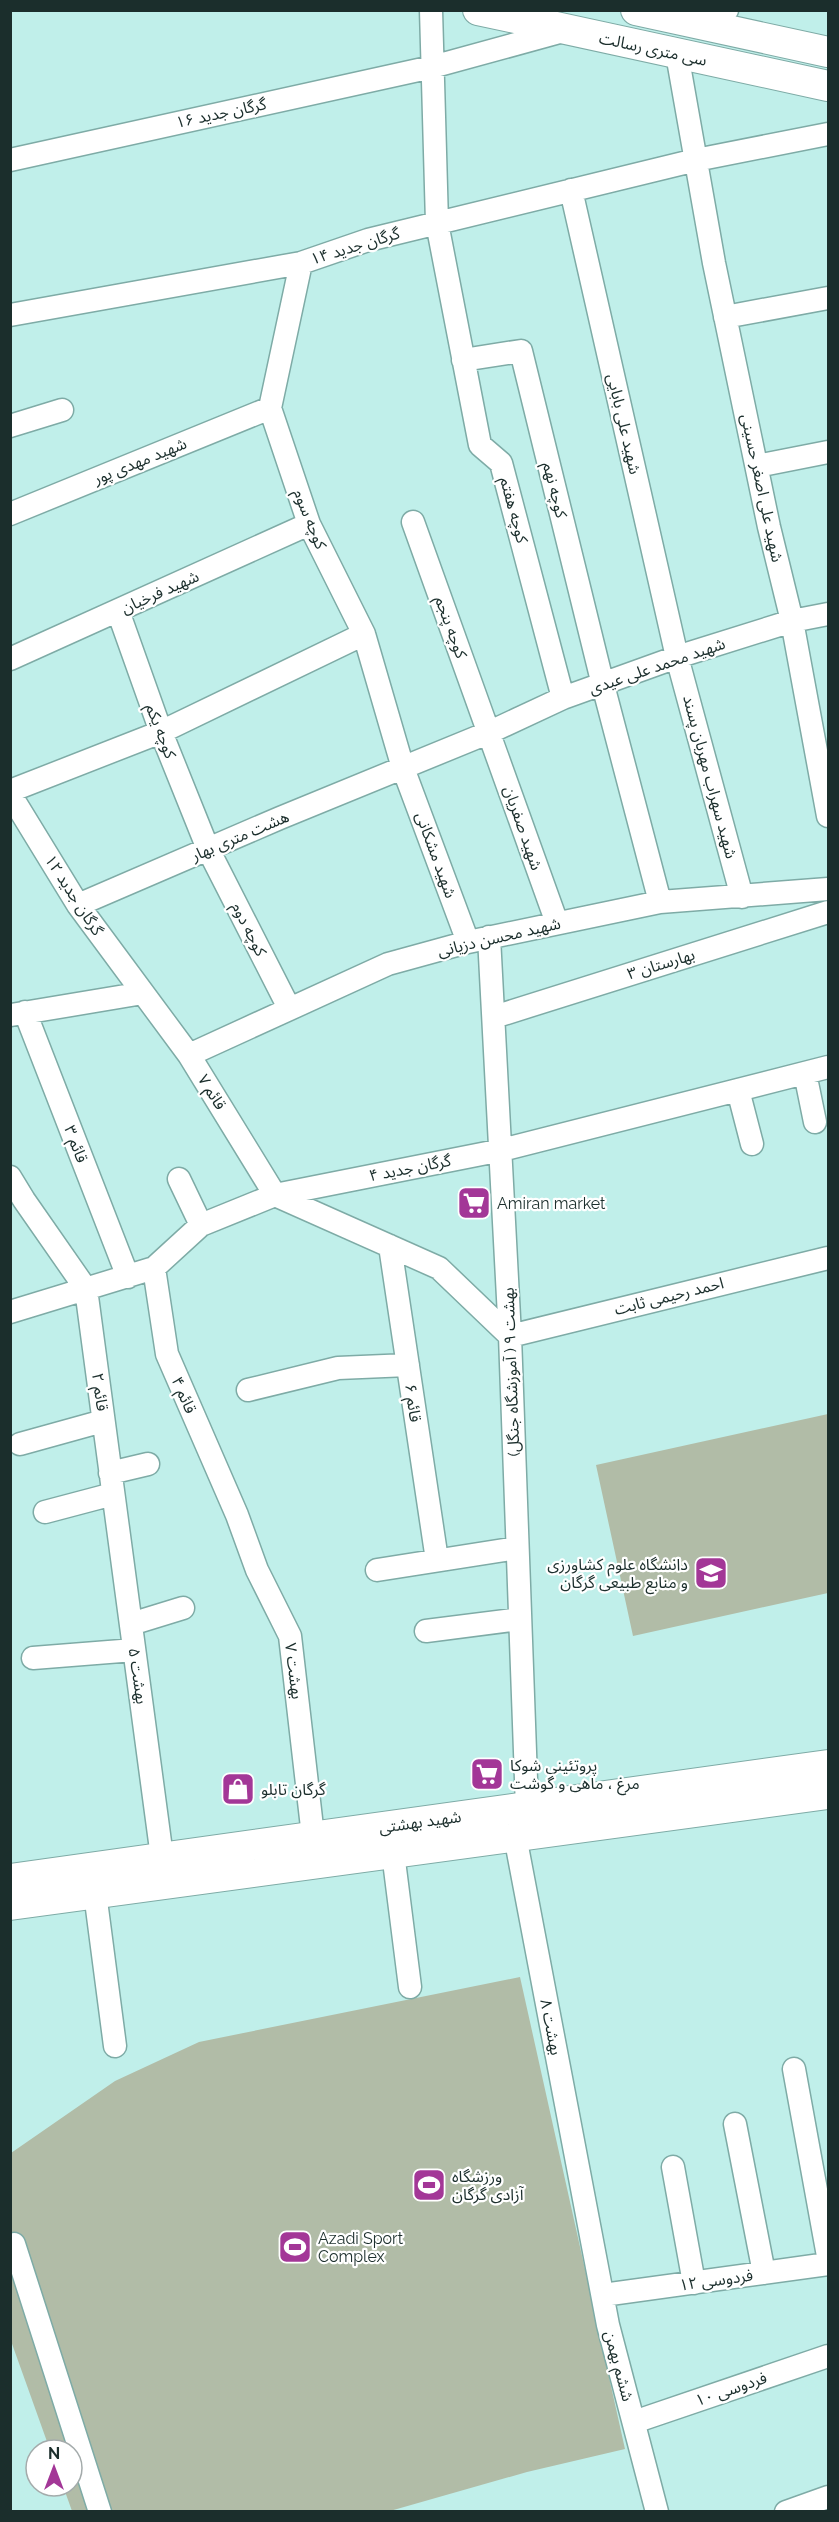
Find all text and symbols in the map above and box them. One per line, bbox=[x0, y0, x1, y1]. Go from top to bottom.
street label: سی متری رسالت bbox=[597, 28, 709, 70]
street label: گرگان جدید ۱۶ bbox=[174, 94, 268, 132]
street label: گرگان جدید ۱۴ bbox=[308, 223, 402, 269]
street label: شهید علی بابایی bbox=[603, 372, 645, 476]
street label: شهید علی اصغر حسینی bbox=[737, 412, 787, 564]
street label: شهید مهدی پور bbox=[90, 434, 190, 490]
street label: کوچه نهم bbox=[536, 460, 571, 521]
street label: کوچه هفتم bbox=[493, 475, 532, 546]
street label: کوچه سوم bbox=[287, 486, 331, 553]
street label: شهید فرخیان bbox=[118, 566, 202, 618]
street label: کوچه پنجم bbox=[428, 593, 471, 662]
street label: شهید محمد علی عیدی bbox=[586, 634, 728, 698]
street label: شهید سهراب مهربان پسند bbox=[678, 693, 741, 861]
street label: کوچه یکم bbox=[139, 701, 180, 763]
street label: شهید صفریان bbox=[500, 783, 546, 873]
street label: هشت متری بهار bbox=[187, 807, 292, 866]
street label: شهید مشکانی bbox=[412, 809, 460, 901]
street label: گرگان جدید ۱۲ bbox=[41, 851, 107, 939]
street label: کوچه دوم bbox=[225, 899, 271, 961]
street label: شهید محسن دزیانی bbox=[436, 914, 562, 960]
street label: بهارستان ۳ bbox=[625, 945, 697, 983]
street label: ۷ قائم bbox=[191, 1071, 230, 1115]
street label: ۳ قائم bbox=[57, 1123, 92, 1166]
street label: گرگان جدید ۴ bbox=[367, 1151, 453, 1185]
supermarket icon: Amiran market bbox=[456, 1185, 492, 1221]
place label: Amiran market bbox=[497, 1194, 606, 1213]
street label: احمد رحیمی ثابت bbox=[612, 1273, 726, 1319]
street label: بهشت ۹ ( آموزشگاه جنگل) bbox=[499, 1287, 523, 1457]
street label: ۲ قائم bbox=[85, 1372, 112, 1413]
street label: قائم ۴ bbox=[165, 1374, 200, 1418]
street label: قائم ۶ bbox=[398, 1383, 425, 1424]
place label: دانشگاه علوم کشاورزی و منابع طبیعی گرگان bbox=[547, 1555, 688, 1595]
school or university icon: دانشگاه علوم کشاورزی و منابع طبیعی گرگان bbox=[693, 1555, 729, 1591]
street label: بهشت ۷ bbox=[281, 1642, 307, 1700]
street label: بهشت ۵ bbox=[125, 1647, 151, 1705]
supermarket icon: پروتئینی شوکا مرغ‌ ، ماهی و گوشت bbox=[469, 1756, 505, 1792]
place label: پروتئینی شوکا مرغ‌ ، ماهی و گوشت bbox=[510, 1756, 640, 1796]
shop icon: گرگان تابلو bbox=[220, 1771, 256, 1807]
place label: گرگان تابلو bbox=[261, 1780, 326, 1799]
street label: شهید بهشتی bbox=[378, 1807, 462, 1837]
street label: ۸ بهشت bbox=[536, 1997, 566, 2057]
sports icon: ورزشگاه آزادی گرگان bbox=[411, 2167, 447, 2203]
place label: ورزشگاه آزادی گرگان bbox=[452, 2167, 525, 2204]
sports icon: Azadi Sport Complex bbox=[277, 2229, 313, 2265]
place label: Azadi Sport Complex bbox=[318, 2229, 404, 2266]
street label: ۱۲ فردوسی bbox=[678, 2265, 754, 2295]
street label: ششم بهمن bbox=[598, 2328, 638, 2404]
street label: ۱۰ فردوسی bbox=[693, 2368, 769, 2410]
north arrow bbox=[24, 2438, 84, 2498]
text: N bbox=[48, 2444, 60, 2463]

